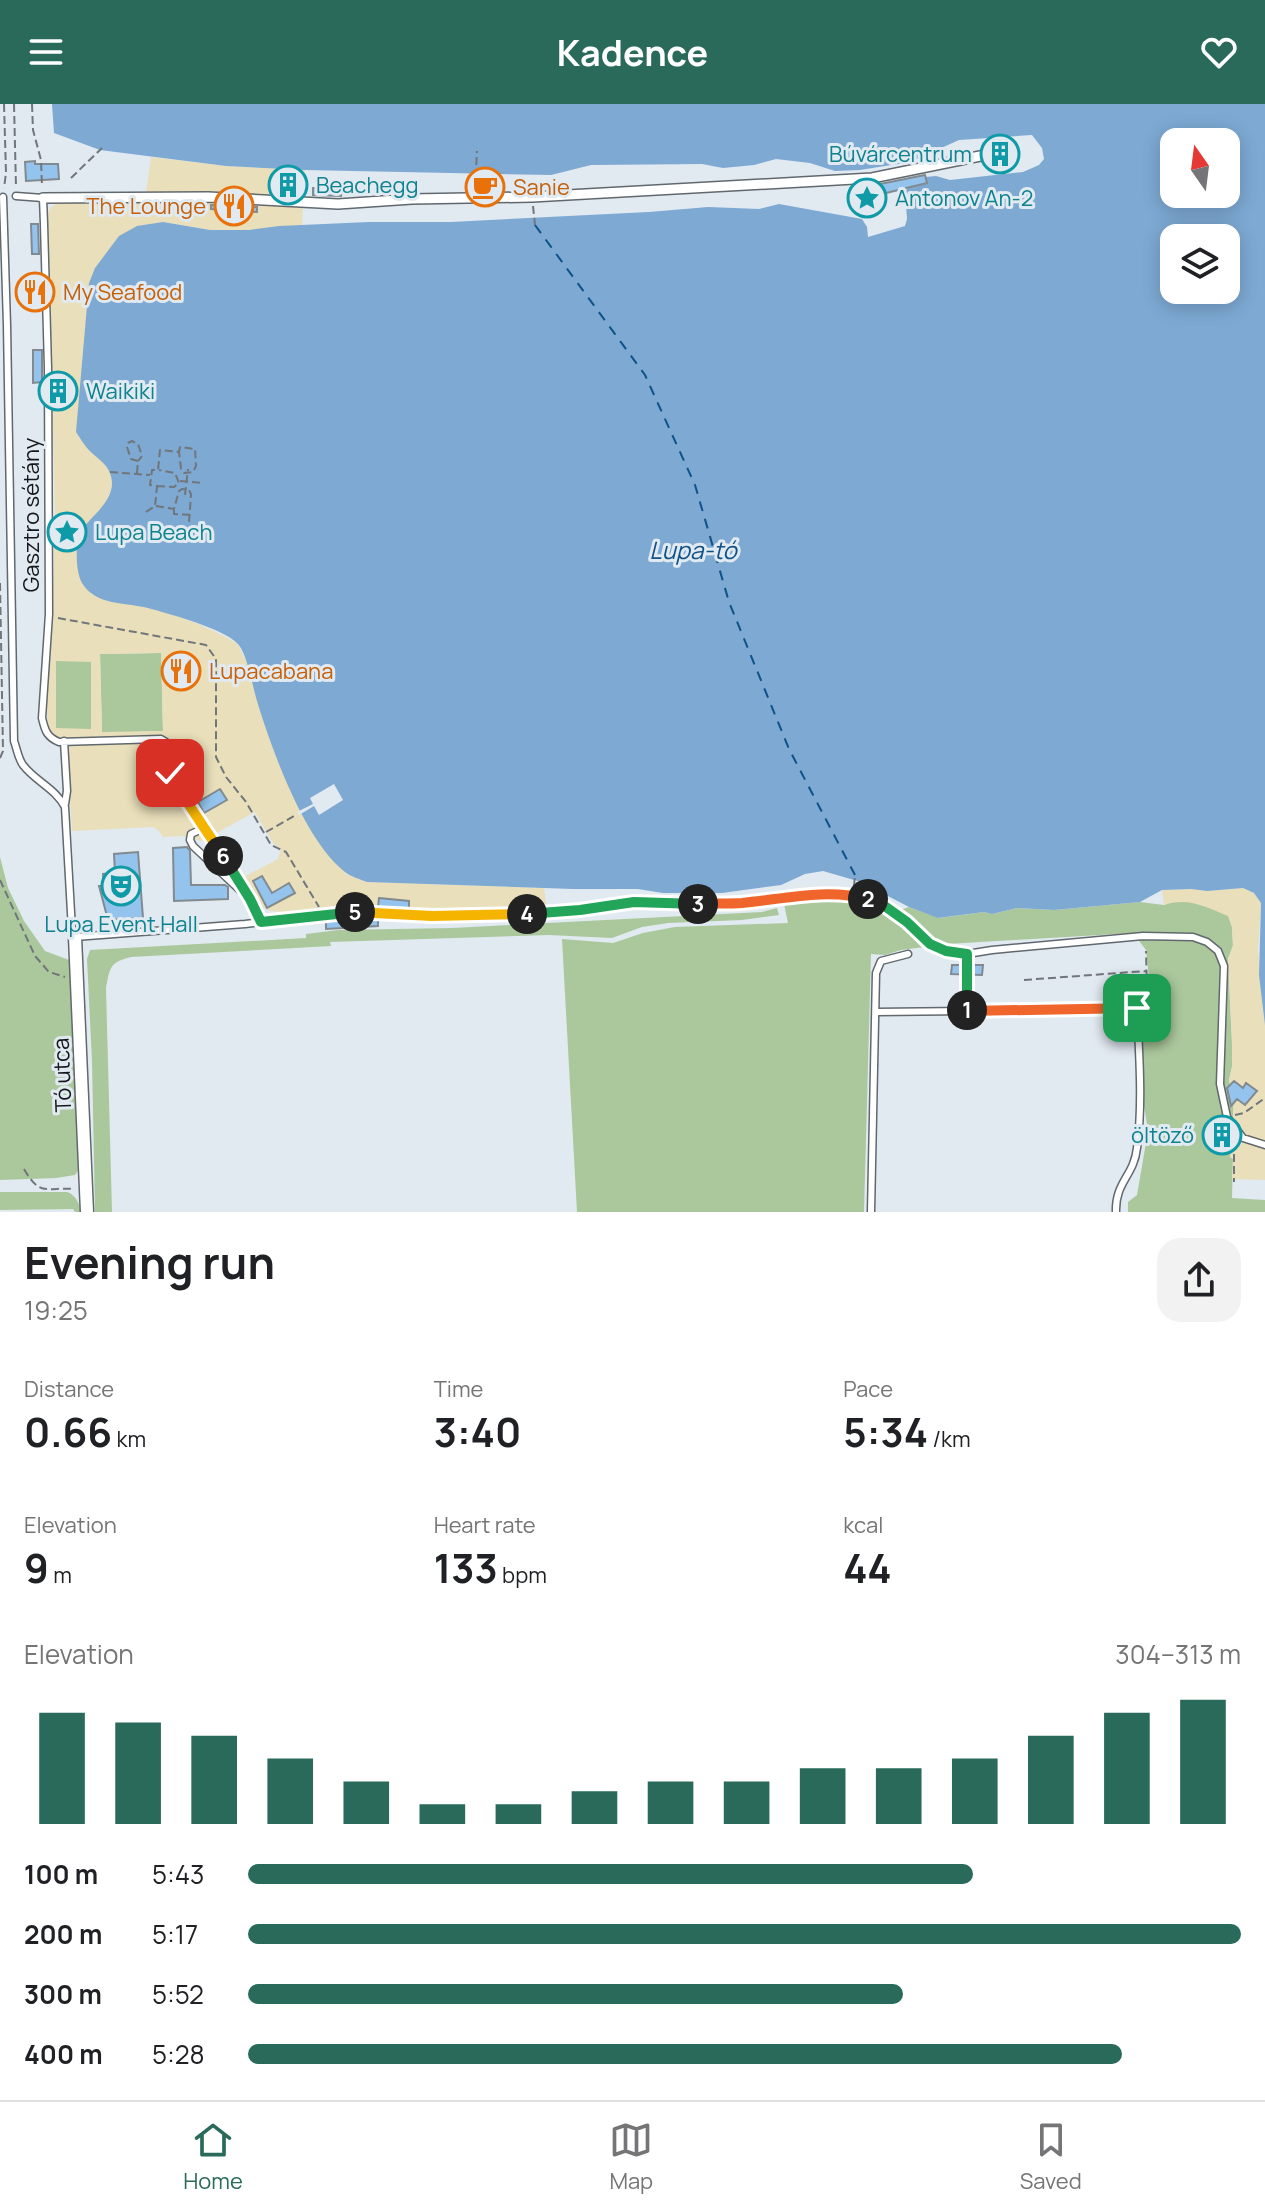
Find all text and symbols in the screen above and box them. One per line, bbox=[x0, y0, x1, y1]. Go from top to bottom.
text: Kadence bbox=[557, 28, 708, 77]
icon: menu bbox=[24, 30, 68, 74]
icon: heart bbox=[1197, 30, 1241, 74]
north arrow bbox=[1160, 128, 1240, 208]
map controls bbox=[1160, 128, 1240, 304]
building icon: Búvárcentrum bbox=[979, 133, 1021, 175]
place label: Búvárcentrum bbox=[829, 139, 972, 169]
building icon: Beachegg bbox=[267, 164, 309, 206]
cafe icon: Sanie bbox=[464, 166, 506, 208]
place label: Beachegg bbox=[316, 170, 419, 200]
place label: Sanie bbox=[513, 172, 570, 202]
place icon: Antonov An-2 bbox=[846, 177, 888, 219]
place label: Antonov An-2 bbox=[895, 183, 1033, 213]
restaurant icon: The Lounge bbox=[213, 185, 255, 227]
place label: The Lounge bbox=[86, 191, 206, 221]
button: layers bbox=[1160, 224, 1240, 304]
restaurant icon: My Seafood bbox=[14, 271, 56, 313]
place label: My Seafood bbox=[63, 277, 182, 307]
building icon: Waikiki bbox=[37, 370, 79, 412]
place label: Waikiki bbox=[86, 376, 155, 406]
street label: Gasztro sétány bbox=[16, 437, 46, 592]
place icon: Lupa Beach bbox=[46, 511, 88, 553]
place label: Lupa Beach bbox=[95, 517, 213, 547]
water label: Lupa-tó bbox=[649, 533, 739, 566]
restaurant icon: Lupacabana bbox=[160, 650, 202, 692]
place label: Lupacabana bbox=[209, 656, 333, 686]
pin bbox=[136, 739, 204, 807]
icon: check bbox=[148, 751, 192, 795]
pin: 6 bbox=[203, 836, 243, 876]
text: 6 bbox=[216, 841, 230, 871]
theatre icon: Lupa Event Hall bbox=[100, 865, 142, 907]
pin: 2 bbox=[848, 879, 888, 919]
pin: 3 bbox=[678, 884, 718, 924]
text: 2 bbox=[861, 884, 875, 914]
text: 3 bbox=[692, 889, 704, 919]
pin: 5 bbox=[335, 892, 375, 932]
pin: 4 bbox=[507, 894, 547, 934]
text: 5 bbox=[349, 897, 361, 927]
text: 4 bbox=[520, 899, 534, 929]
place label: Lupa Event Hall bbox=[44, 909, 198, 939]
pin bbox=[1103, 974, 1171, 1042]
icon: arrive bbox=[1115, 986, 1159, 1030]
pin: 1 bbox=[947, 990, 987, 1030]
text: 1 bbox=[962, 995, 972, 1025]
street label: Tó utca bbox=[46, 1037, 78, 1113]
building icon: öltöző bbox=[1201, 1114, 1243, 1156]
place label: öltöző bbox=[1131, 1120, 1194, 1150]
text: Evening run bbox=[24, 1232, 275, 1292]
button: share bbox=[1157, 1238, 1241, 1322]
text: 19:25 bbox=[24, 1292, 88, 1328]
text: Distance bbox=[24, 1374, 114, 1404]
text: Time bbox=[434, 1374, 483, 1404]
text: Pace bbox=[843, 1374, 893, 1404]
text: 0.66 bbox=[24, 1404, 112, 1459]
text: 3:40 bbox=[434, 1404, 521, 1459]
text: 5:34 bbox=[843, 1404, 928, 1459]
text: km bbox=[112, 1424, 146, 1454]
text: /km bbox=[928, 1424, 971, 1454]
text: Elevation bbox=[24, 1510, 117, 1540]
text: Heart rate bbox=[434, 1510, 536, 1540]
text: kcal bbox=[843, 1510, 883, 1540]
text: 9 bbox=[24, 1540, 49, 1595]
text: 133 bbox=[434, 1540, 498, 1595]
text: 44 bbox=[843, 1540, 892, 1595]
text: m bbox=[49, 1560, 72, 1590]
text: bpm bbox=[498, 1560, 547, 1590]
text: Elevation bbox=[24, 1636, 134, 1672]
text: 304–313 m bbox=[1115, 1636, 1241, 1672]
text: 100 m bbox=[24, 1856, 98, 1892]
text: 5:43 bbox=[152, 1856, 205, 1892]
text: 200 m bbox=[24, 1916, 102, 1952]
text: 5:17 bbox=[152, 1916, 198, 1952]
text: 300 m bbox=[24, 1976, 102, 2012]
text: 5:52 bbox=[152, 1976, 204, 2012]
text: 400 m bbox=[24, 2036, 103, 2072]
text: 5:28 bbox=[152, 2036, 205, 2072]
tab: Home bbox=[183, 2118, 243, 2196]
tab: Map bbox=[609, 2118, 653, 2196]
tab: Saved bbox=[1020, 2118, 1082, 2196]

